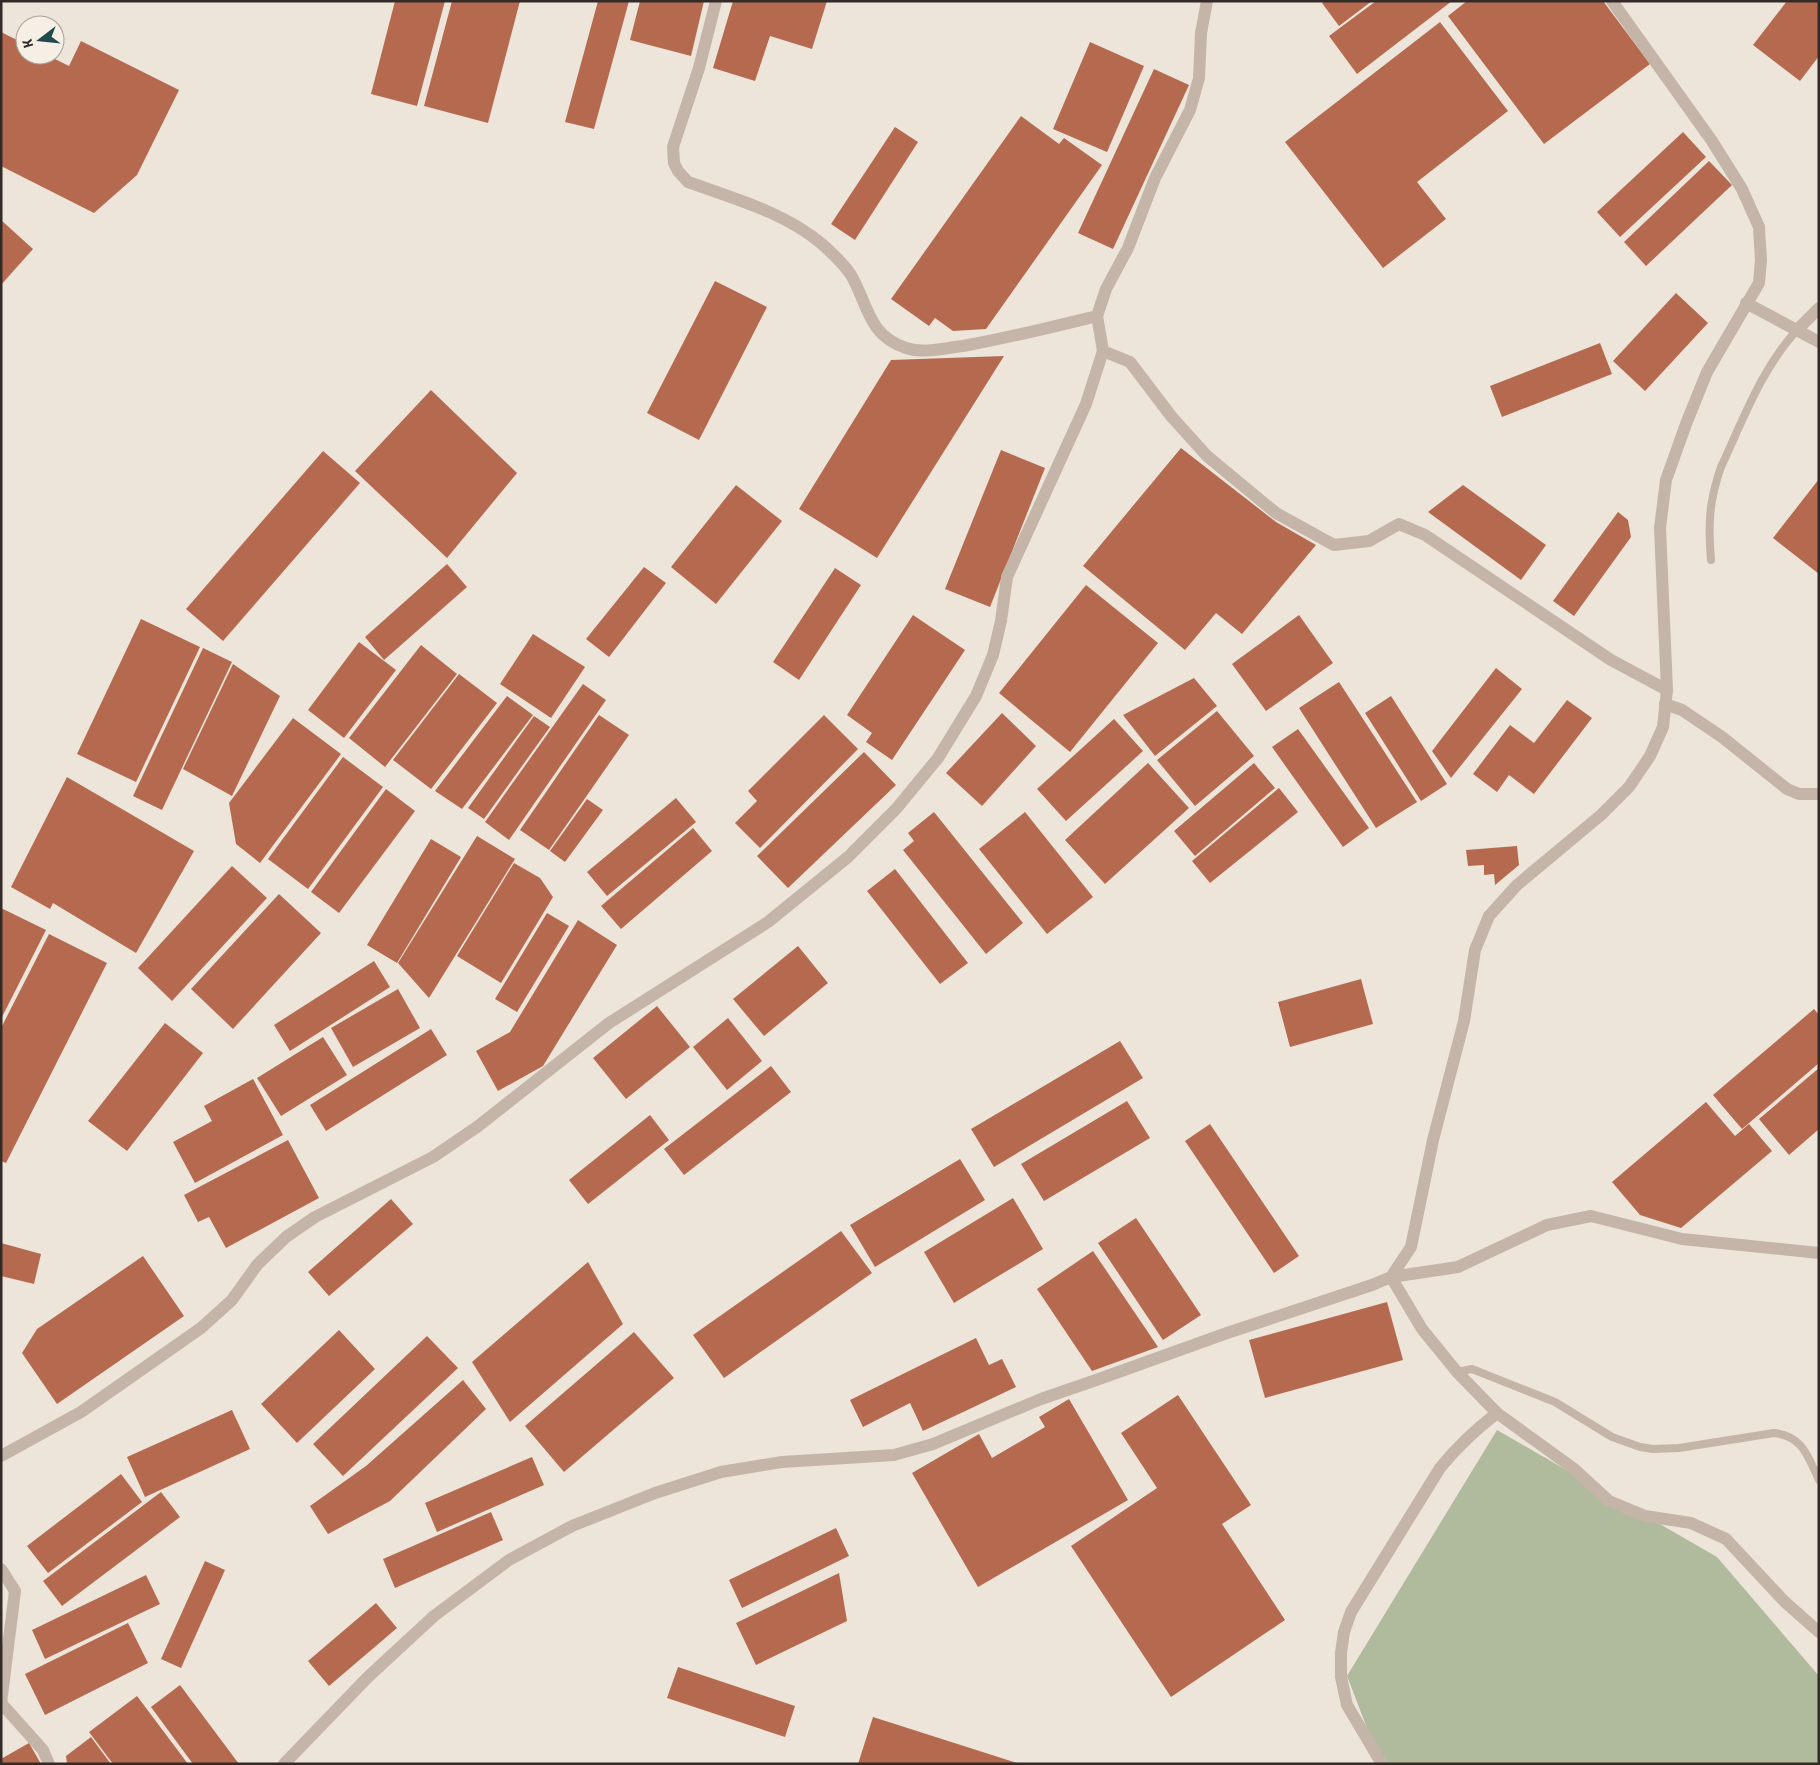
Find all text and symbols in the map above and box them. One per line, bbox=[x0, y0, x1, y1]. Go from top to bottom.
north arrow bbox=[15, 15, 65, 65]
text: K bbox=[16, 36, 38, 51]

